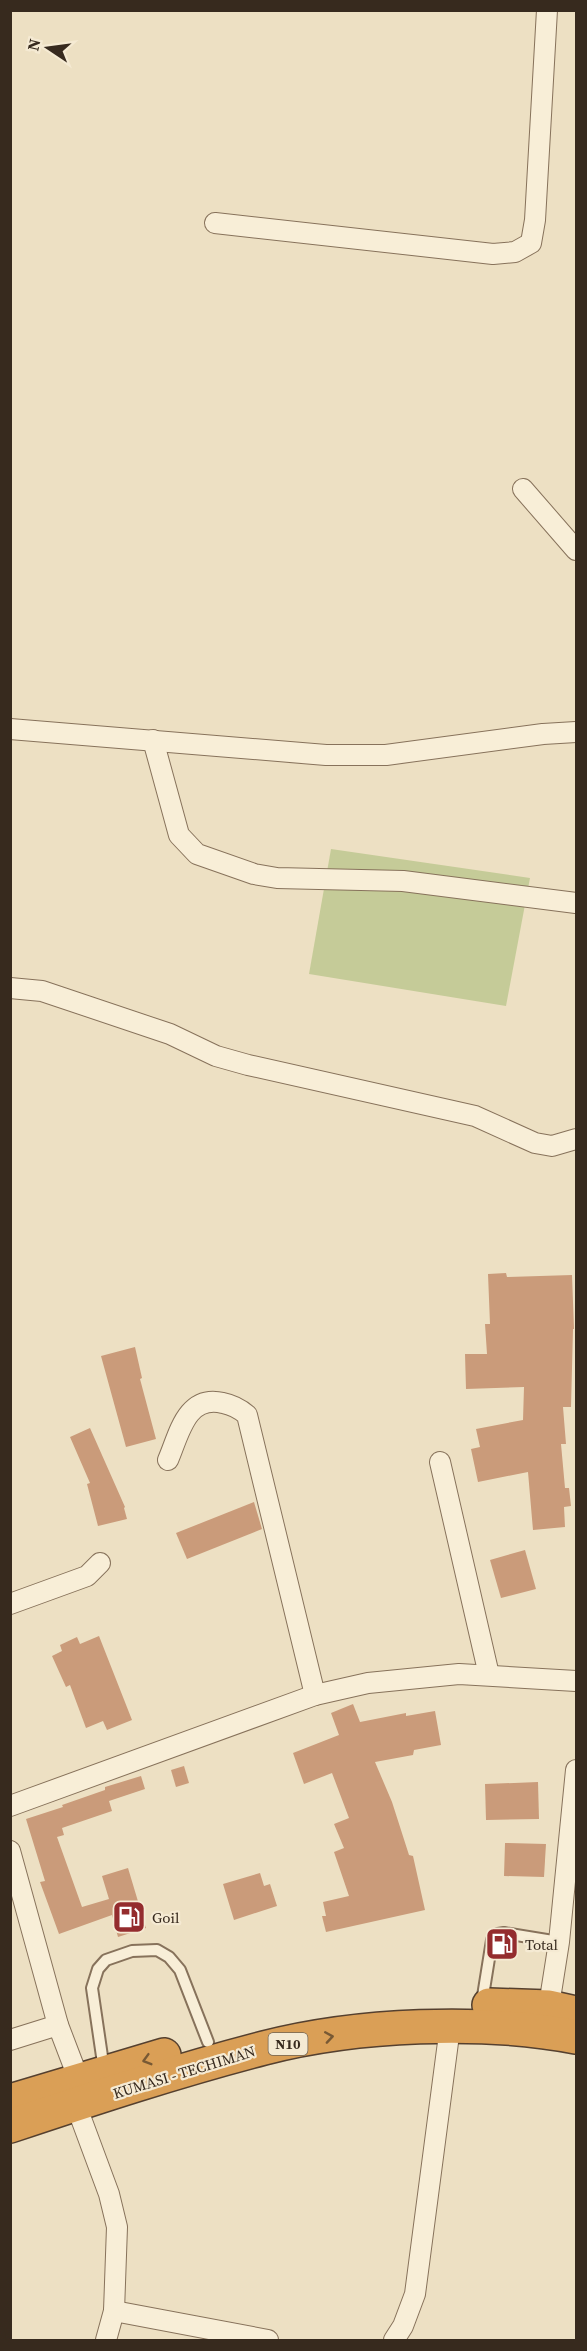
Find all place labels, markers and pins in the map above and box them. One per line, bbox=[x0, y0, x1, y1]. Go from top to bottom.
fuel station icon: Goil bbox=[111, 1899, 147, 1935]
place label: Goil bbox=[152, 1907, 180, 1928]
fuel station icon: Total bbox=[484, 1926, 520, 1962]
place label: Total bbox=[525, 1934, 559, 1955]

